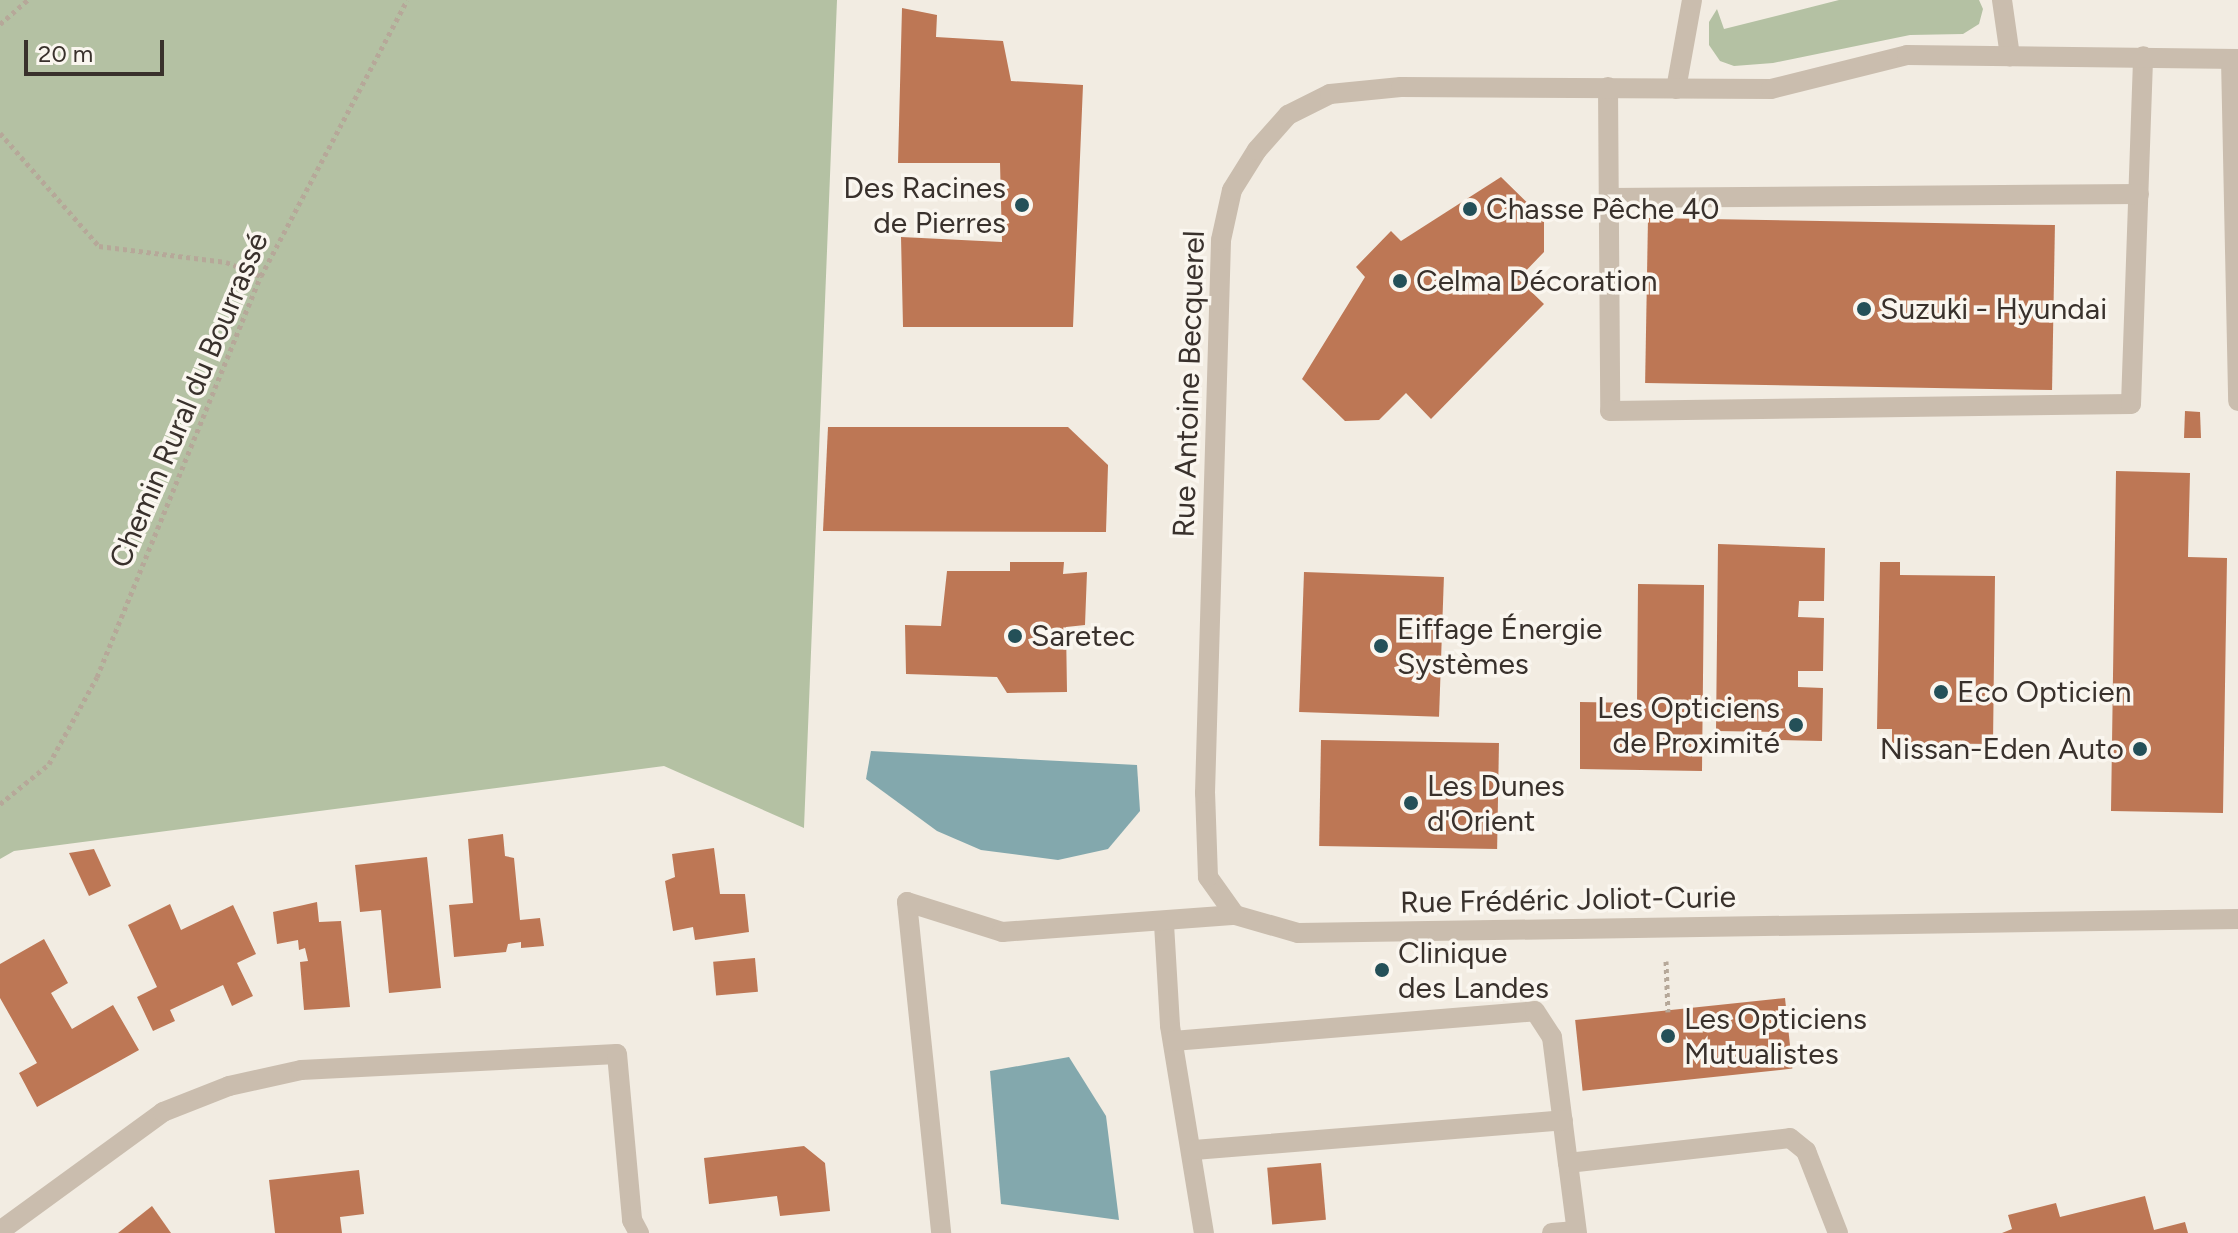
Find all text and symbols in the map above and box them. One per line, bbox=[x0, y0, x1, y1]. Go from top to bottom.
scale bar bbox=[28, 24, 168, 74]
text: 20 m bbox=[38, 39, 93, 68]
place label: Des Racines de Pierres bbox=[843, 170, 1006, 240]
place label: Chasse Pêche 40 bbox=[1486, 191, 1720, 227]
marker: Des Racines de Pierres bbox=[1013, 196, 1031, 214]
marker: Chasse Pêche 40 bbox=[1461, 200, 1479, 218]
street label: Chemin Rural du Bourrassé bbox=[102, 227, 276, 573]
street label: Rue Antoine Becquerel bbox=[1166, 230, 1212, 538]
place label: Celma Décoration bbox=[1416, 263, 1657, 299]
marker: Celma Décoration bbox=[1391, 272, 1409, 290]
place label: Suzuki - Hyundai bbox=[1880, 291, 2107, 327]
marker: Suzuki - Hyundai bbox=[1855, 300, 1873, 318]
place label: Eiffage Énergie Systèmes bbox=[1397, 611, 1602, 682]
place label: Saretec bbox=[1031, 618, 1135, 654]
marker: Saretec bbox=[1006, 627, 1024, 645]
marker: Eiffage Énergie Systèmes bbox=[1372, 637, 1390, 655]
place label: Eco Opticien bbox=[1957, 674, 2131, 710]
marker: Eco Opticien bbox=[1932, 683, 1950, 701]
place label: Les Opticiens de Proximité bbox=[1597, 690, 1780, 760]
marker: Les Opticiens de Proximité bbox=[1787, 716, 1805, 734]
place label: Nissan-Eden Auto bbox=[1880, 731, 2124, 767]
marker: Nissan-Eden Auto bbox=[2131, 740, 2149, 758]
place label: Les Dunes d'Orient bbox=[1427, 768, 1565, 838]
marker: Les Dunes d'Orient bbox=[1402, 794, 1420, 812]
street label: Rue Frédéric Joliot-Curie bbox=[1400, 879, 1736, 921]
place label: Clinique des Landes bbox=[1398, 935, 1549, 1006]
marker: Clinique des Landes bbox=[1373, 961, 1391, 979]
place label: Les Opticiens Mutualistes bbox=[1684, 1001, 1867, 1072]
marker: Les Opticiens Mutualistes bbox=[1659, 1027, 1677, 1045]

